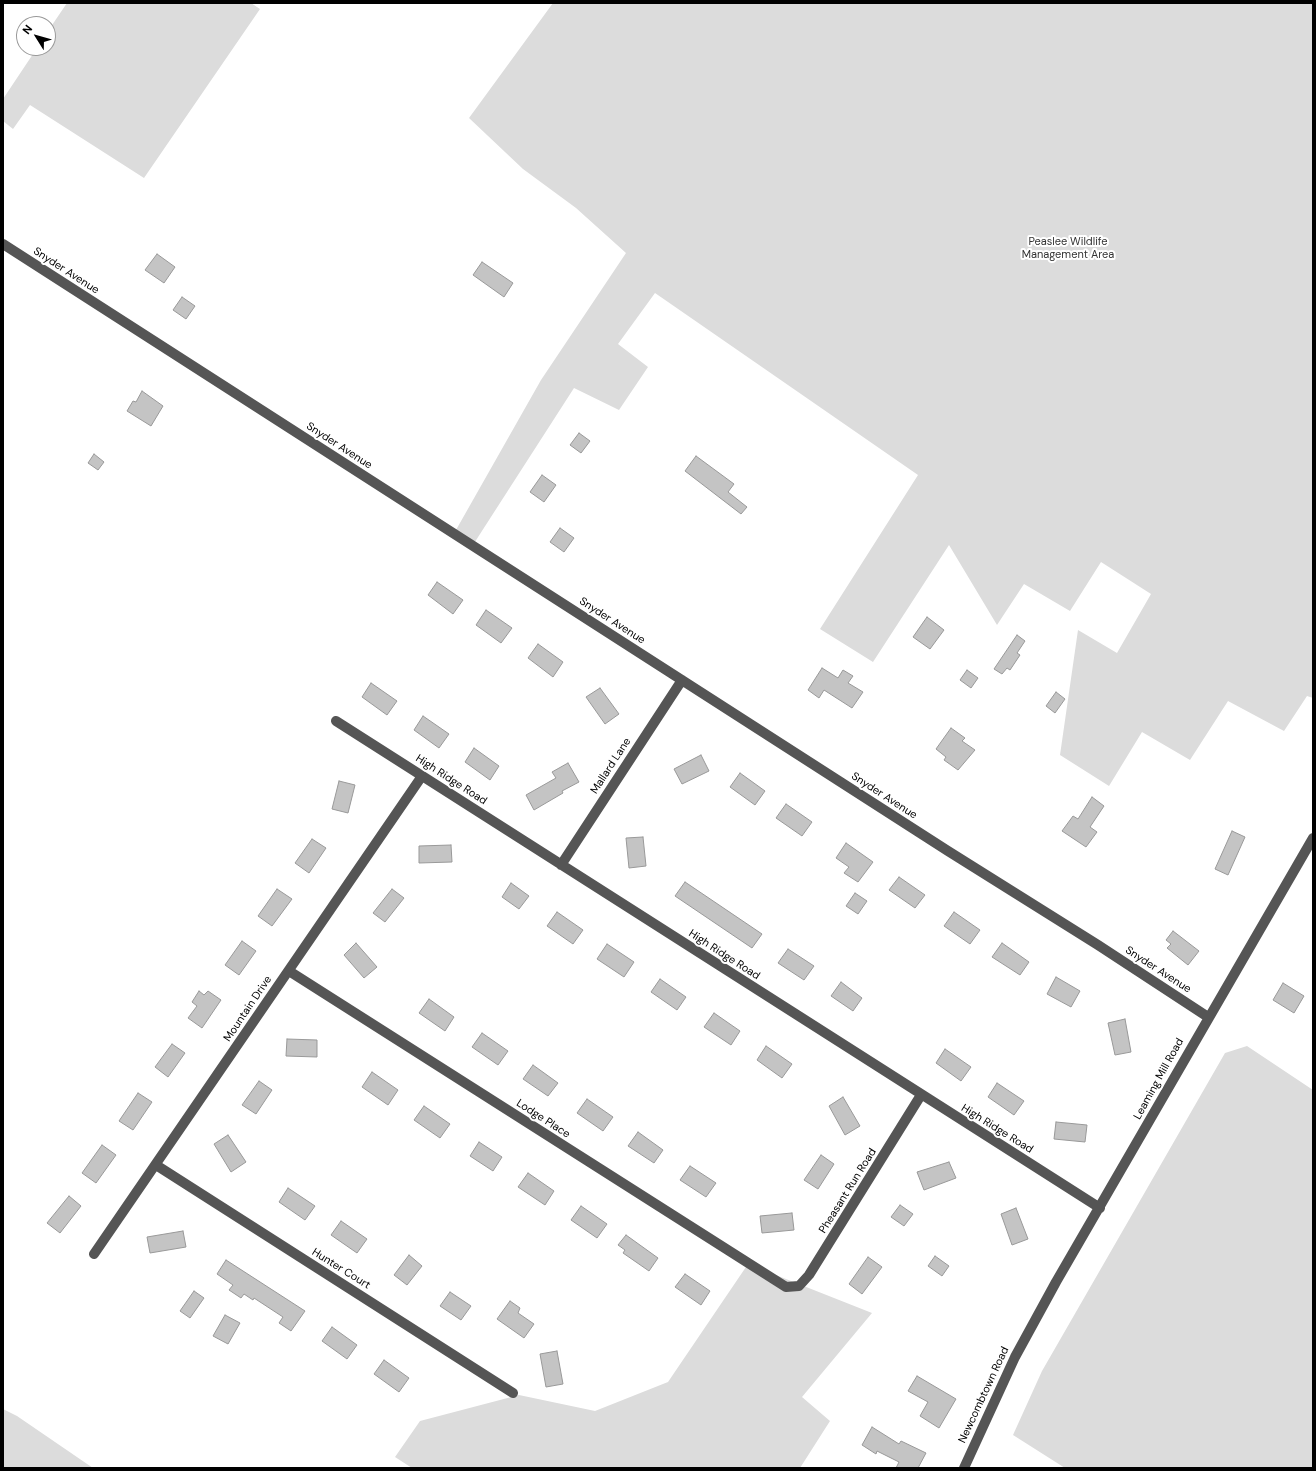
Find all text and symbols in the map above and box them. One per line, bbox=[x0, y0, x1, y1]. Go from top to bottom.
north arrow bbox=[16, 16, 56, 56]
text: N bbox=[19, 22, 35, 37]
park label: Peaslee Wildlife Management Area bbox=[1022, 235, 1114, 261]
street label: Snyder Avenue bbox=[31, 245, 101, 297]
street label: Snyder Avenue bbox=[304, 420, 374, 472]
street label: Snyder Avenue bbox=[577, 595, 647, 647]
street label: Mallard Lane bbox=[588, 736, 634, 796]
street label: High Ridge Road bbox=[413, 752, 489, 808]
street label: Snyder Avenue bbox=[849, 770, 919, 822]
street label: High Ridge Road bbox=[686, 927, 762, 983]
street label: Snyder Avenue bbox=[1123, 944, 1193, 996]
street label: Mountain Drive bbox=[221, 974, 275, 1044]
street label: Leaming Mill Road bbox=[1131, 1036, 1187, 1122]
street label: Lodge Place bbox=[514, 1097, 572, 1141]
street label: High Ridge Road bbox=[959, 1102, 1035, 1156]
street label: Pheasant Run Road bbox=[817, 1146, 879, 1236]
street label: Hunter Court bbox=[309, 1246, 373, 1292]
street label: Newcombtown Road bbox=[956, 1345, 1012, 1445]

